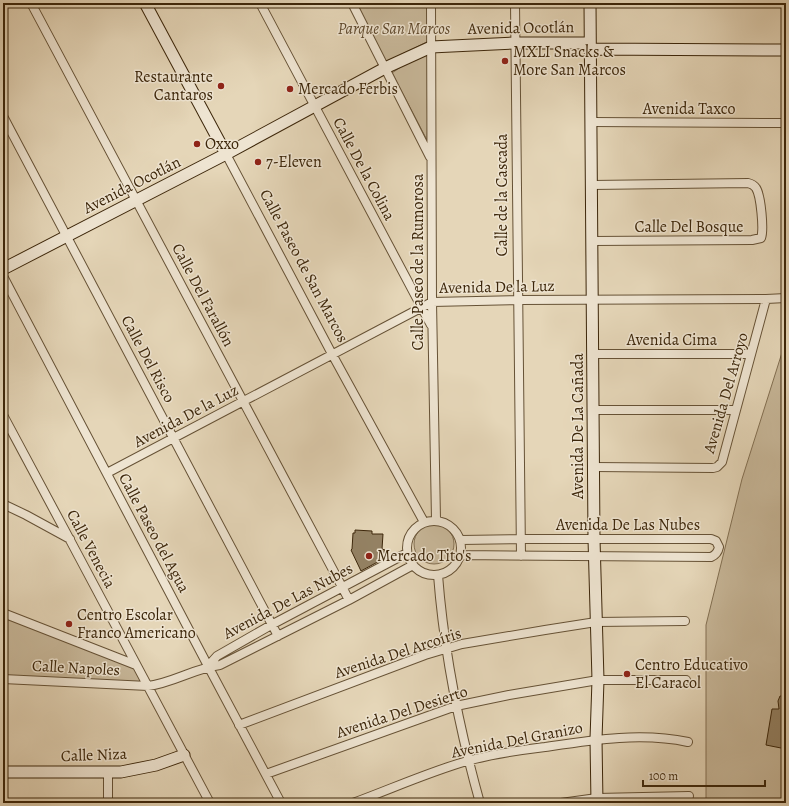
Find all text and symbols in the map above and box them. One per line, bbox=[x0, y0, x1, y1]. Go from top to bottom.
street label: Avenida Ocotlán bbox=[467, 16, 575, 40]
park label: Parque San Marcos bbox=[338, 18, 451, 40]
place label: MXLI Snacks & More San Marcos bbox=[513, 41, 626, 81]
marker: MXLI Snacks & More San Marcos bbox=[500, 56, 510, 66]
place label: Restaurante Cantaros bbox=[134, 66, 213, 106]
place label: Mercado Ferbis bbox=[298, 78, 398, 100]
marker: Restaurante Cantaros bbox=[216, 81, 226, 91]
marker: Mercado Ferbis bbox=[285, 84, 295, 94]
street label: Avenida Taxco bbox=[642, 98, 735, 120]
street label: Calle De la Colina bbox=[328, 113, 401, 225]
place label: Oxxo bbox=[205, 133, 239, 155]
street label: Calle de la Cascada bbox=[491, 133, 513, 257]
marker: Oxxo bbox=[192, 139, 202, 149]
street label: Avenida Ocotlán bbox=[79, 151, 185, 219]
place label: 7-Eleven bbox=[266, 151, 322, 173]
marker: 7-Eleven bbox=[253, 157, 263, 167]
street label: Calle Paseo de la Rumorosa bbox=[407, 173, 429, 350]
street label: Calle Paseo de San Marcos bbox=[254, 186, 354, 346]
street label: Calle Del Bosque bbox=[635, 216, 743, 238]
street label: Calle Del Farallón bbox=[167, 239, 240, 351]
street label: Avenida De la Luz bbox=[438, 275, 555, 299]
street label: Calle Del Risco bbox=[116, 311, 180, 407]
street label: Avenida Cima bbox=[626, 329, 718, 351]
street label: Avenida Del Arroyo bbox=[698, 330, 754, 457]
street label: Avenida De La Cañada bbox=[567, 353, 589, 500]
street label: Avenida De la Luz bbox=[129, 379, 242, 453]
street label: Calle Paseo del Agua bbox=[113, 469, 195, 597]
street label: Calle Venecia bbox=[61, 506, 121, 593]
street label: Avenida De Las Nubes bbox=[555, 514, 700, 536]
place label: Mercado Tito's bbox=[377, 545, 471, 567]
marker: Mercado Tito's bbox=[364, 551, 374, 561]
street label: Avenida De Las Nubes bbox=[218, 557, 357, 645]
place label: Centro Escolar Franco Americano bbox=[77, 604, 196, 644]
marker: Centro Escolar Franco Americano bbox=[64, 619, 74, 629]
street label: Avenida Del Arcoíris bbox=[331, 622, 464, 684]
place label: Centro Educativo El Caracol bbox=[635, 654, 748, 694]
street label: Calle Napoles bbox=[31, 655, 121, 681]
marker: Centro Educativo El Caracol bbox=[622, 669, 632, 679]
street label: Avenida Del Desierto bbox=[333, 680, 471, 744]
street label: Avenida Del Granizo bbox=[448, 716, 585, 764]
street label: Calle Niza bbox=[60, 743, 128, 767]
scale bar bbox=[643, 762, 765, 788]
text: 100 m bbox=[649, 768, 678, 784]

